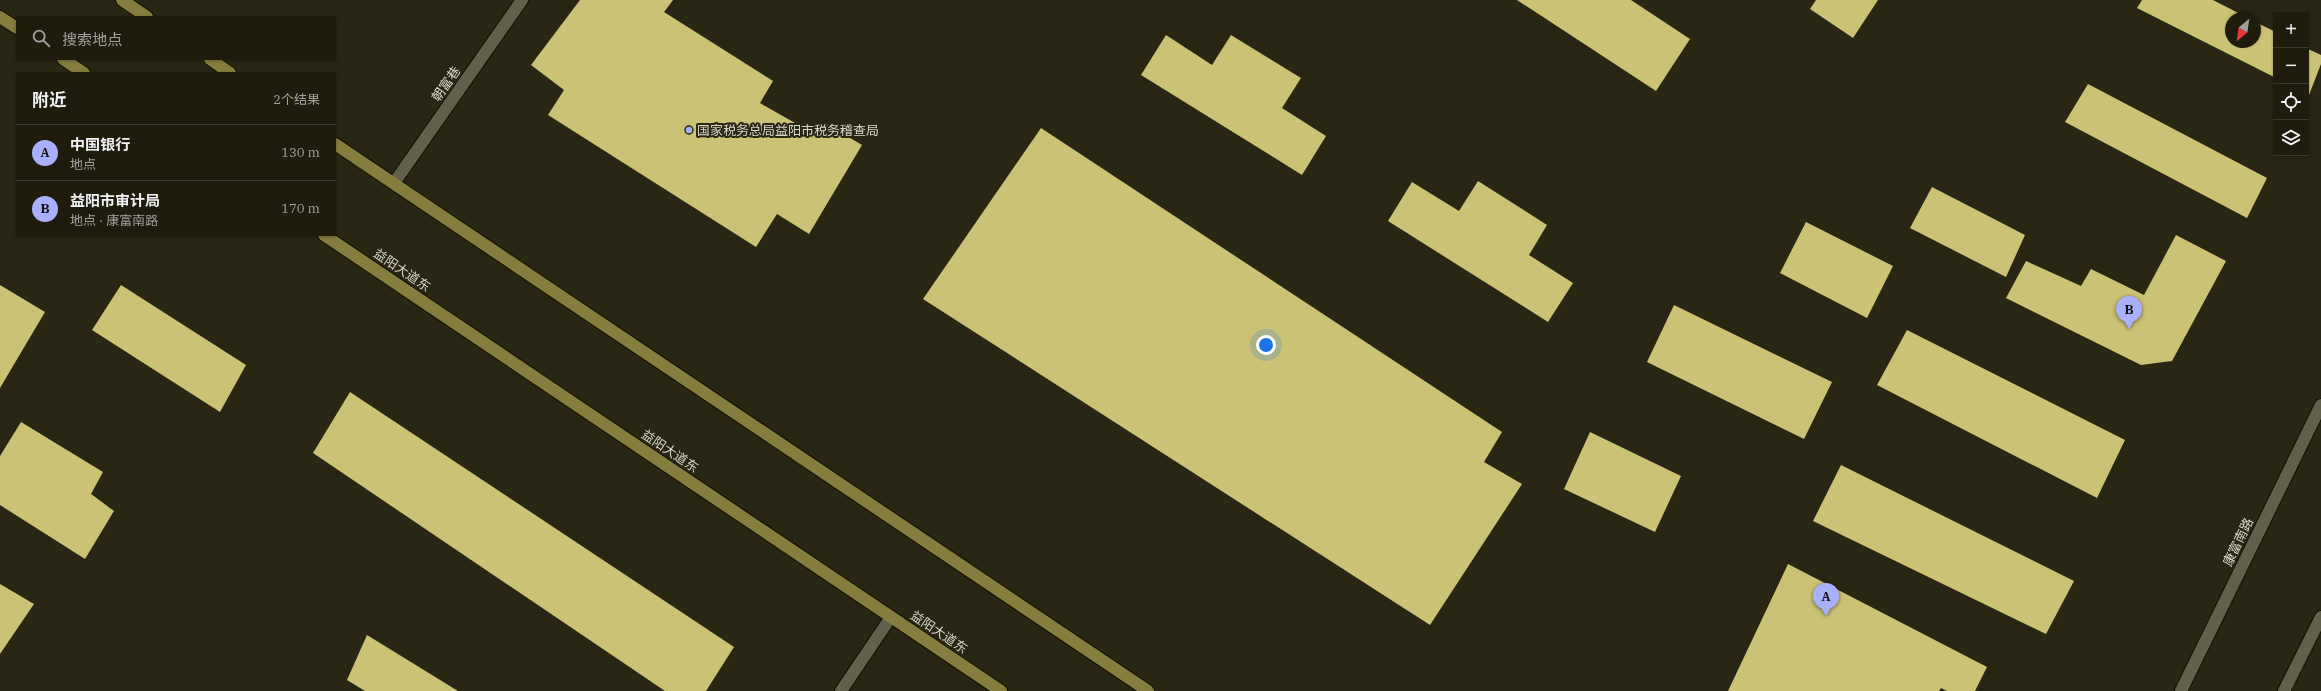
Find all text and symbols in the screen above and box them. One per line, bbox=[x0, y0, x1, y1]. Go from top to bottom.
north arrow bbox=[2225, 12, 2261, 48]
map controls bbox=[2273, 12, 2309, 156]
button: + bbox=[2273, 12, 2309, 48]
search box bbox=[16, 16, 336, 60]
icon: search bbox=[30, 27, 52, 49]
text: 搜索地点 bbox=[62, 30, 122, 49]
button: − bbox=[2273, 48, 2309, 84]
street label: 朝富巷 bbox=[428, 63, 464, 105]
button: locate bbox=[2273, 84, 2309, 120]
text: 附近 bbox=[32, 89, 66, 111]
text: 2个结果 bbox=[273, 91, 320, 108]
button: layers bbox=[2273, 120, 2309, 156]
place label: 国家税务总局益阳市税务稽查局 bbox=[697, 122, 879, 139]
marker: 国家税务总局益阳市税务稽查局 bbox=[684, 125, 694, 135]
text: 中国银行 bbox=[70, 135, 130, 154]
text: A bbox=[40, 144, 50, 161]
text: 130 m bbox=[281, 144, 320, 161]
text: 地点 bbox=[70, 156, 96, 173]
text: 益阳市审计局 bbox=[70, 191, 160, 210]
text: B bbox=[40, 200, 50, 217]
text: 170 m bbox=[281, 200, 320, 217]
text: 地点 · 康富南路 bbox=[70, 212, 158, 229]
street label: 益阳大道东 bbox=[370, 245, 434, 295]
pin: B bbox=[2116, 296, 2142, 329]
your location bbox=[1256, 335, 1276, 355]
street label: 益阳大道东 bbox=[638, 426, 702, 476]
street label: 康富南路 bbox=[2219, 515, 2257, 569]
pin: A bbox=[1813, 583, 1839, 616]
street label: 益阳大道东 bbox=[907, 607, 971, 657]

